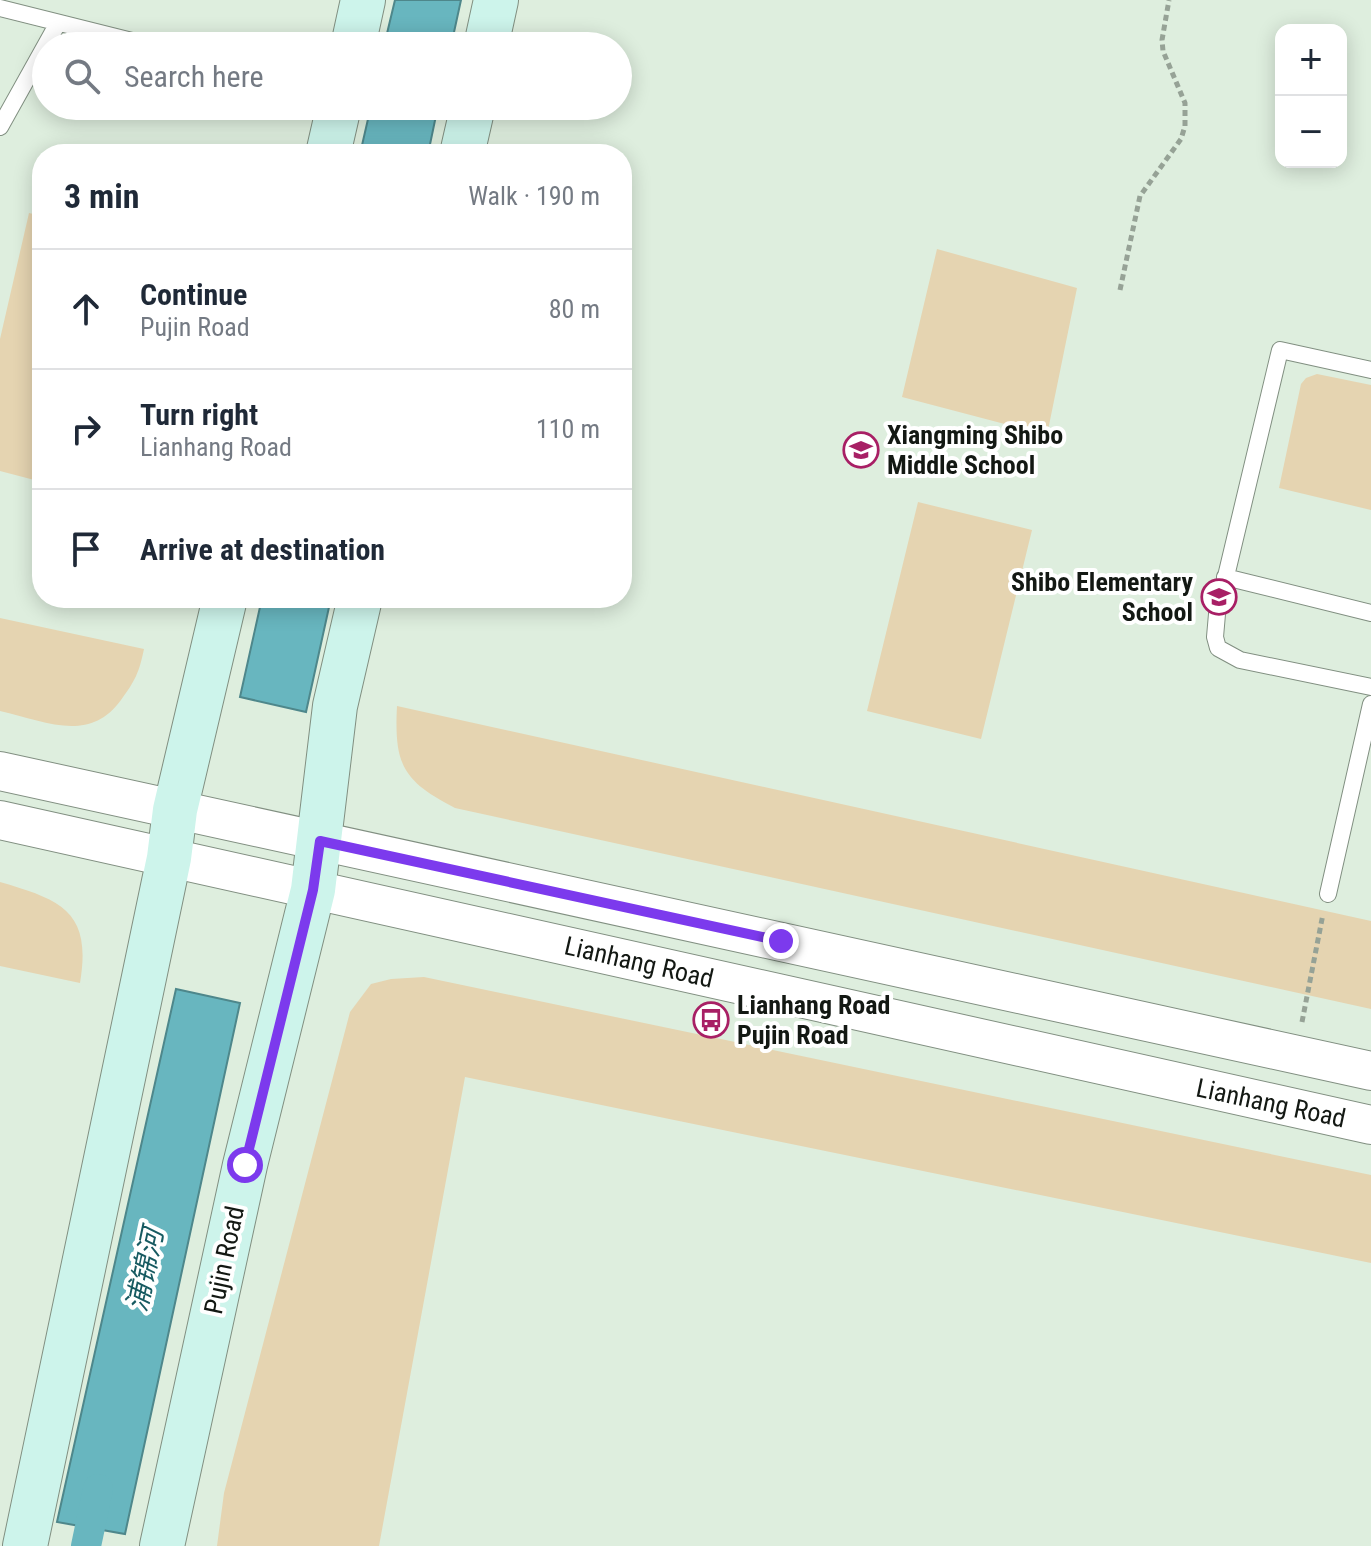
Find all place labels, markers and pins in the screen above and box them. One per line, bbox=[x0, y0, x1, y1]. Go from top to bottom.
place label: Xiangming Shibo Middle School bbox=[887, 420, 1063, 480]
school or university icon: Xiangming Shibo Middle School bbox=[842, 431, 880, 469]
place label: Shibo Elementary School bbox=[1011, 567, 1193, 627]
school or university icon: Shibo Elementary School bbox=[1200, 578, 1238, 616]
place label: Lianhang Road Pujin Road bbox=[737, 990, 890, 1050]
bus stop icon: Lianhang Road Pujin Road bbox=[692, 1001, 730, 1039]

